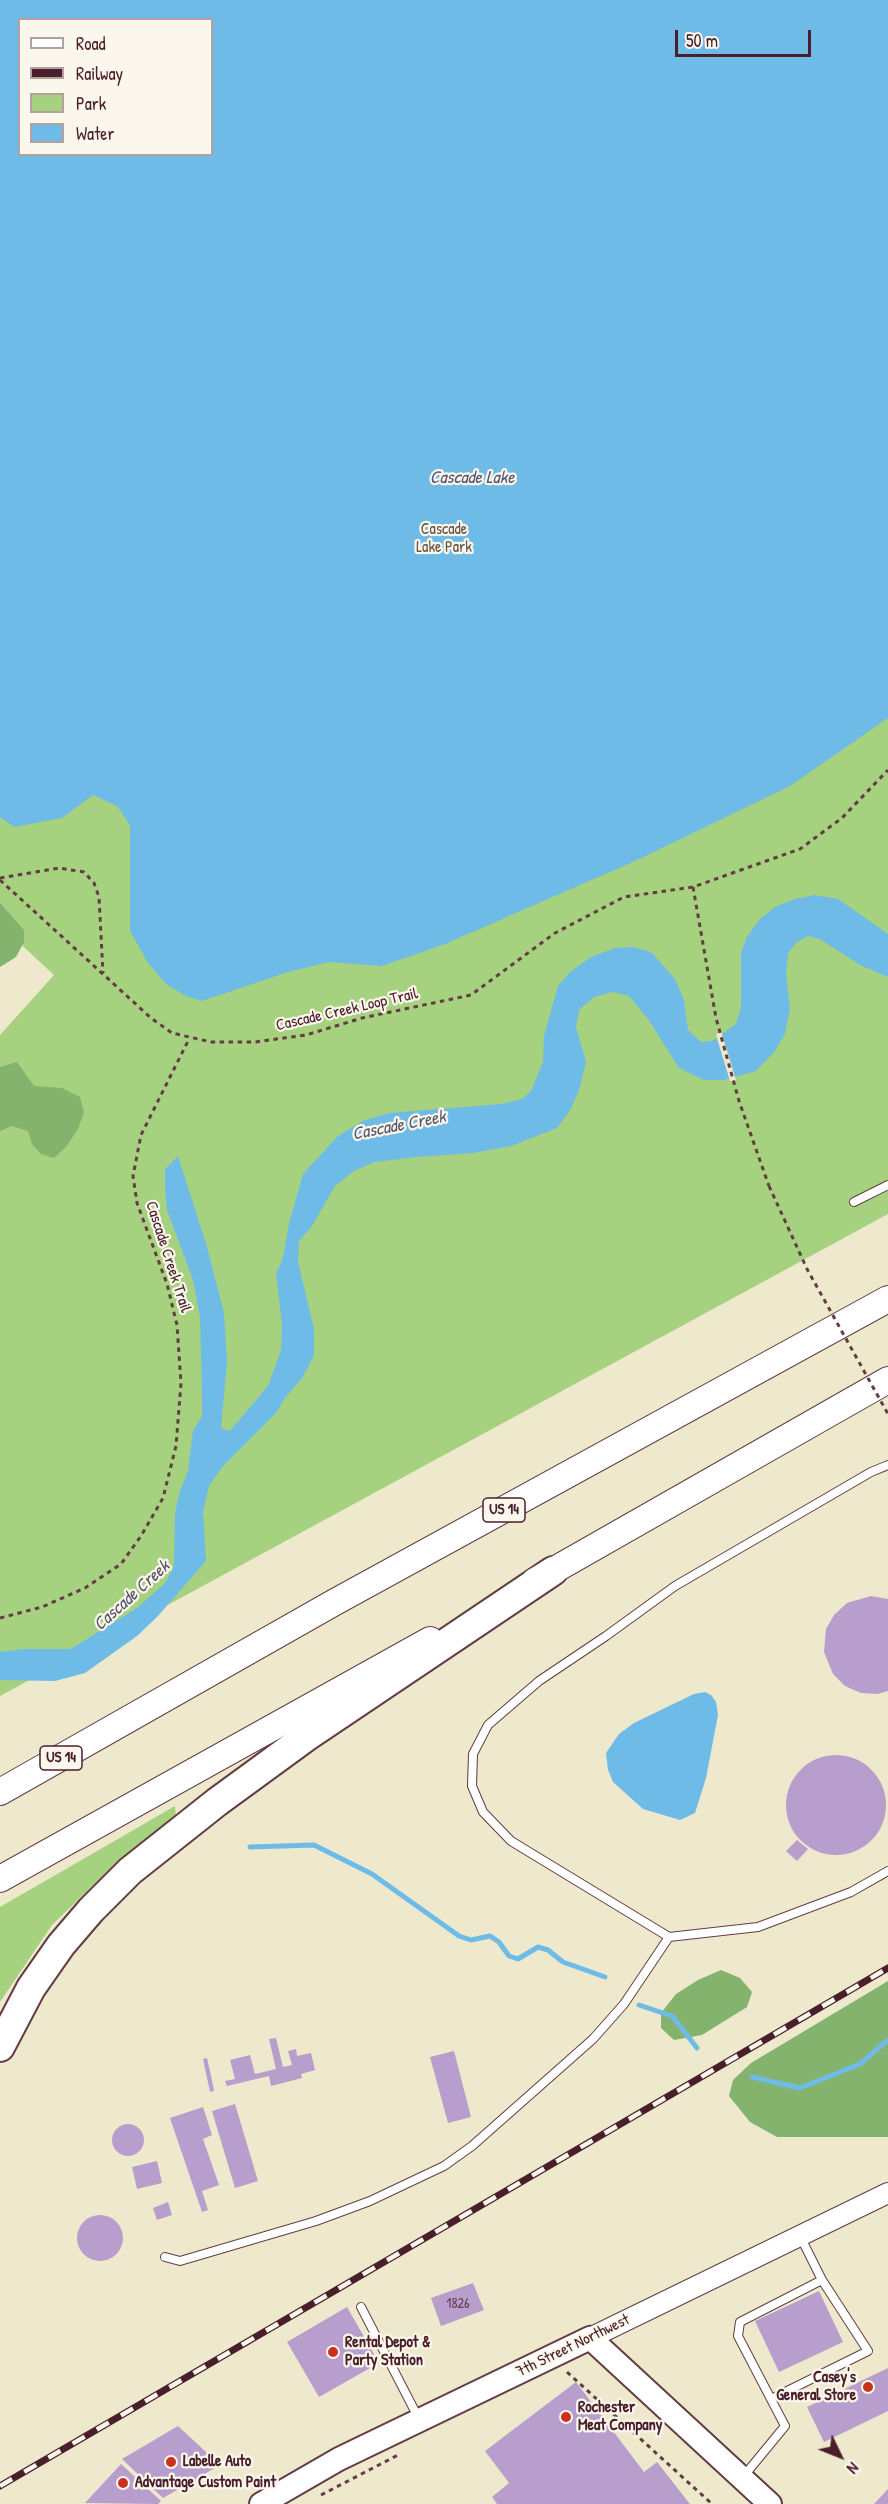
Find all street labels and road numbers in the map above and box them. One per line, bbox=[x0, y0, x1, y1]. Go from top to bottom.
street label: Cascade Creek Loop Trail bbox=[274, 984, 420, 1036]
street label: Cascade Creek Trail bbox=[141, 1199, 195, 1315]
road number: US 14 bbox=[483, 1498, 525, 1522]
road number: US 14 bbox=[40, 1746, 82, 1770]
street label: 7th Street Northwest bbox=[513, 2310, 633, 2382]

